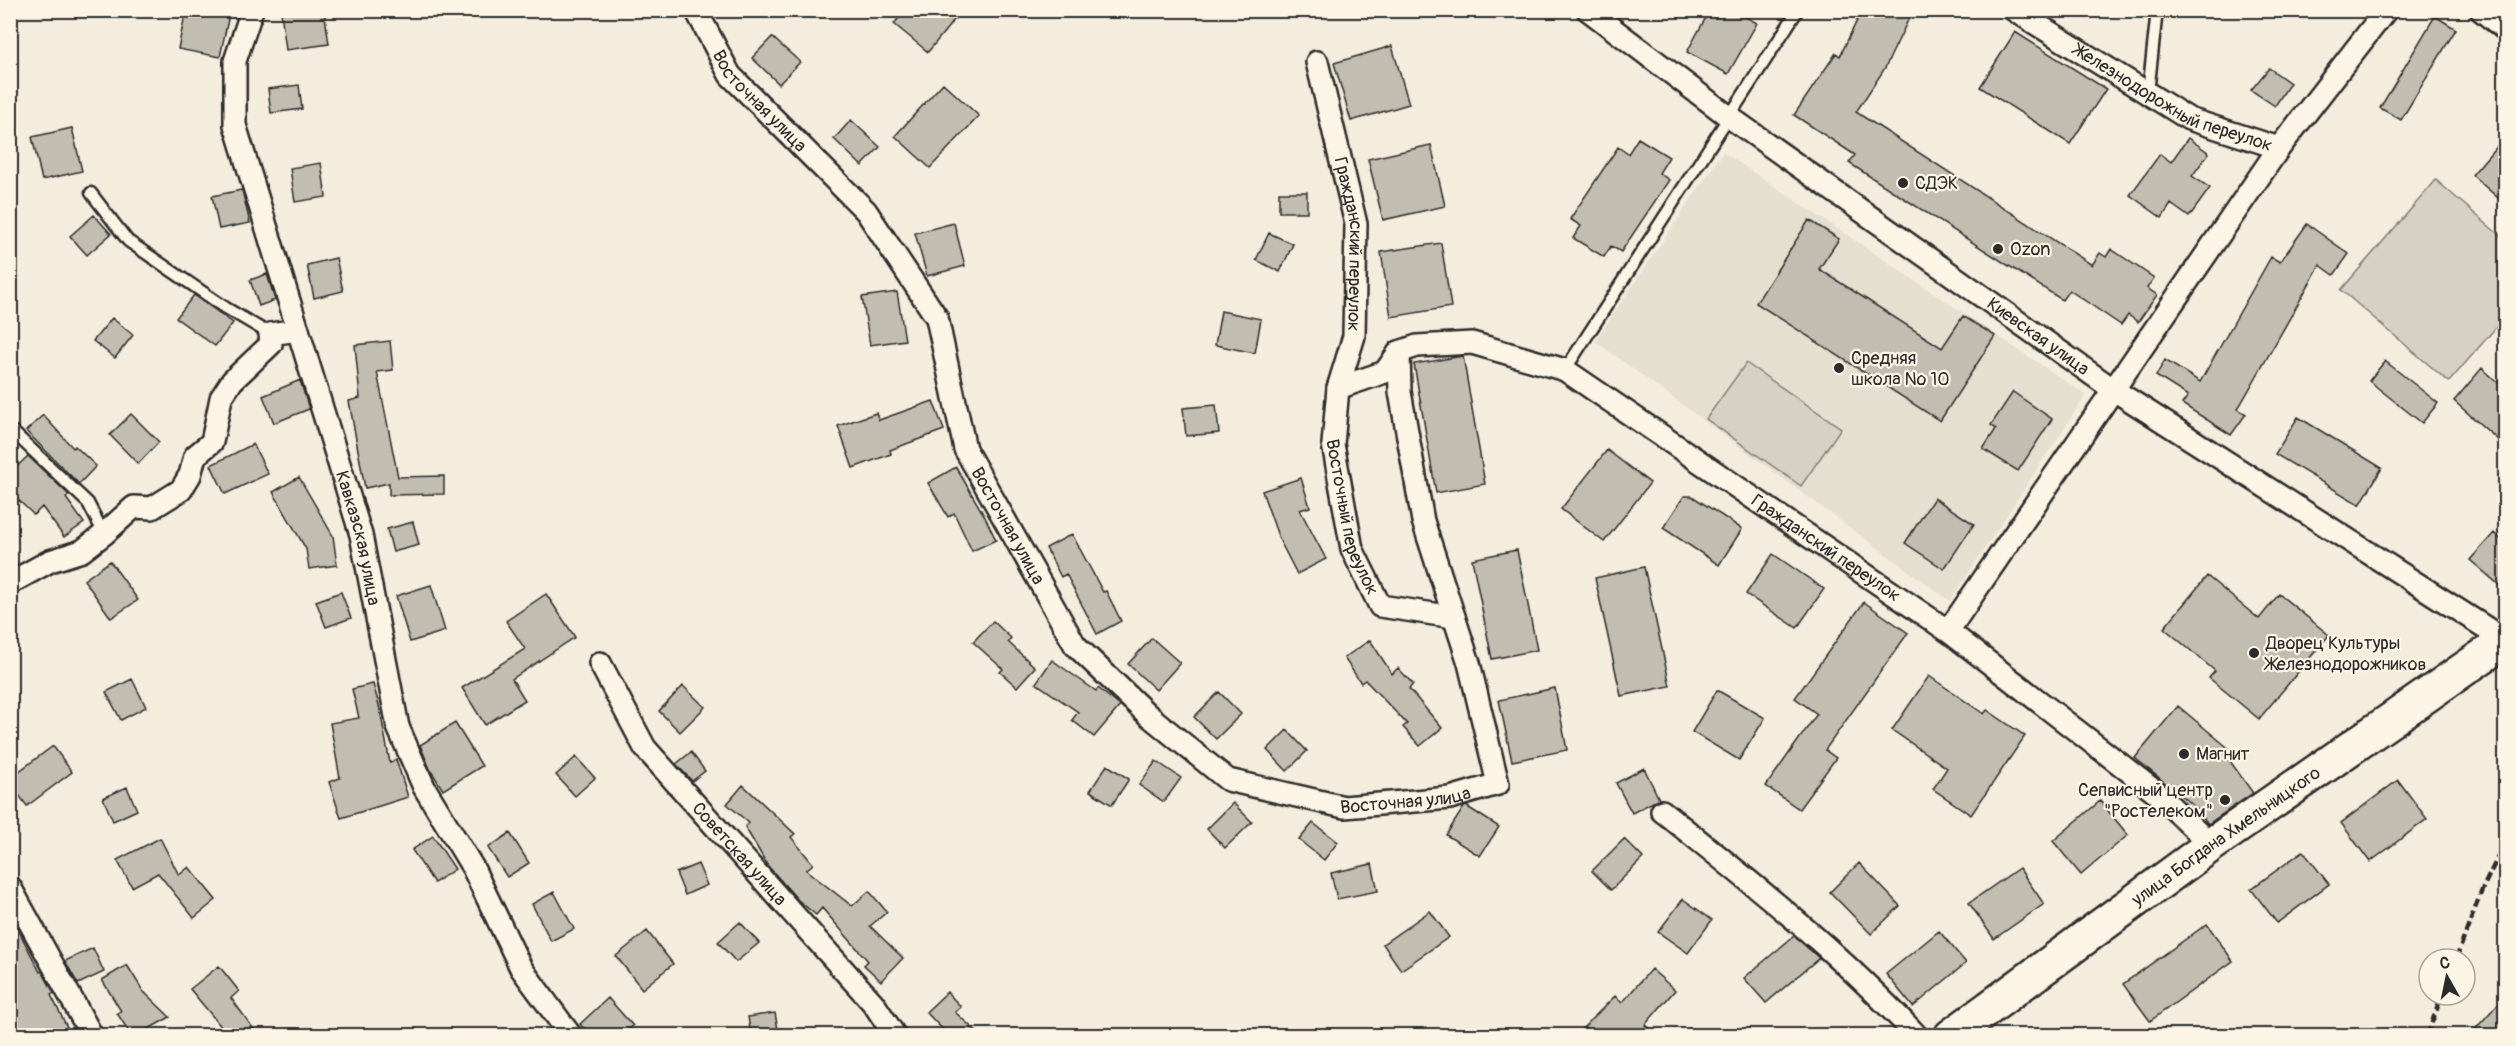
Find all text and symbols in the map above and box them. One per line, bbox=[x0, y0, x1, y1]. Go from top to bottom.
street label: Железнодорожный переулок bbox=[2067, 38, 2275, 157]
street label: Восточная улица bbox=[707, 46, 811, 157]
street label: Гражданский переулок bbox=[1328, 155, 1367, 331]
place label: СДЭК bbox=[1915, 172, 1958, 195]
marker: СДЭК bbox=[1896, 176, 1910, 190]
place label: Ozon bbox=[2010, 238, 2050, 261]
marker: Ozon bbox=[1991, 242, 2005, 256]
street label: Киевская улица bbox=[1982, 292, 2094, 381]
place label: Средняя школа № 10 bbox=[1851, 347, 1950, 391]
marker: Средняя школа № 10 bbox=[1832, 361, 1846, 375]
street label: Восточный переулок bbox=[1320, 437, 1384, 599]
street label: Восточная улица bbox=[966, 463, 1050, 589]
street label: Кавказская улица bbox=[330, 468, 385, 607]
street label: Гражданский переулок bbox=[1747, 489, 1905, 607]
place label: Дворец Культуры Железнодорожников bbox=[2263, 632, 2426, 676]
marker: Дворец Культуры Железнодорожников bbox=[2247, 646, 2261, 660]
place label: Магнит bbox=[2196, 743, 2249, 766]
marker: Магнит bbox=[2177, 747, 2191, 761]
street label: улица Богдана Хмельницкого bbox=[2126, 761, 2325, 912]
place label: Сепвисный центр "Ростелеком" bbox=[2078, 779, 2213, 823]
street label: Восточная улица bbox=[1339, 782, 1474, 819]
marker: Сепвисный центр "Ростелеком" bbox=[2218, 793, 2232, 807]
street label: Советская улица bbox=[687, 797, 792, 911]
north arrow bbox=[2417, 947, 2477, 1007]
text: С bbox=[2438, 953, 2451, 974]

